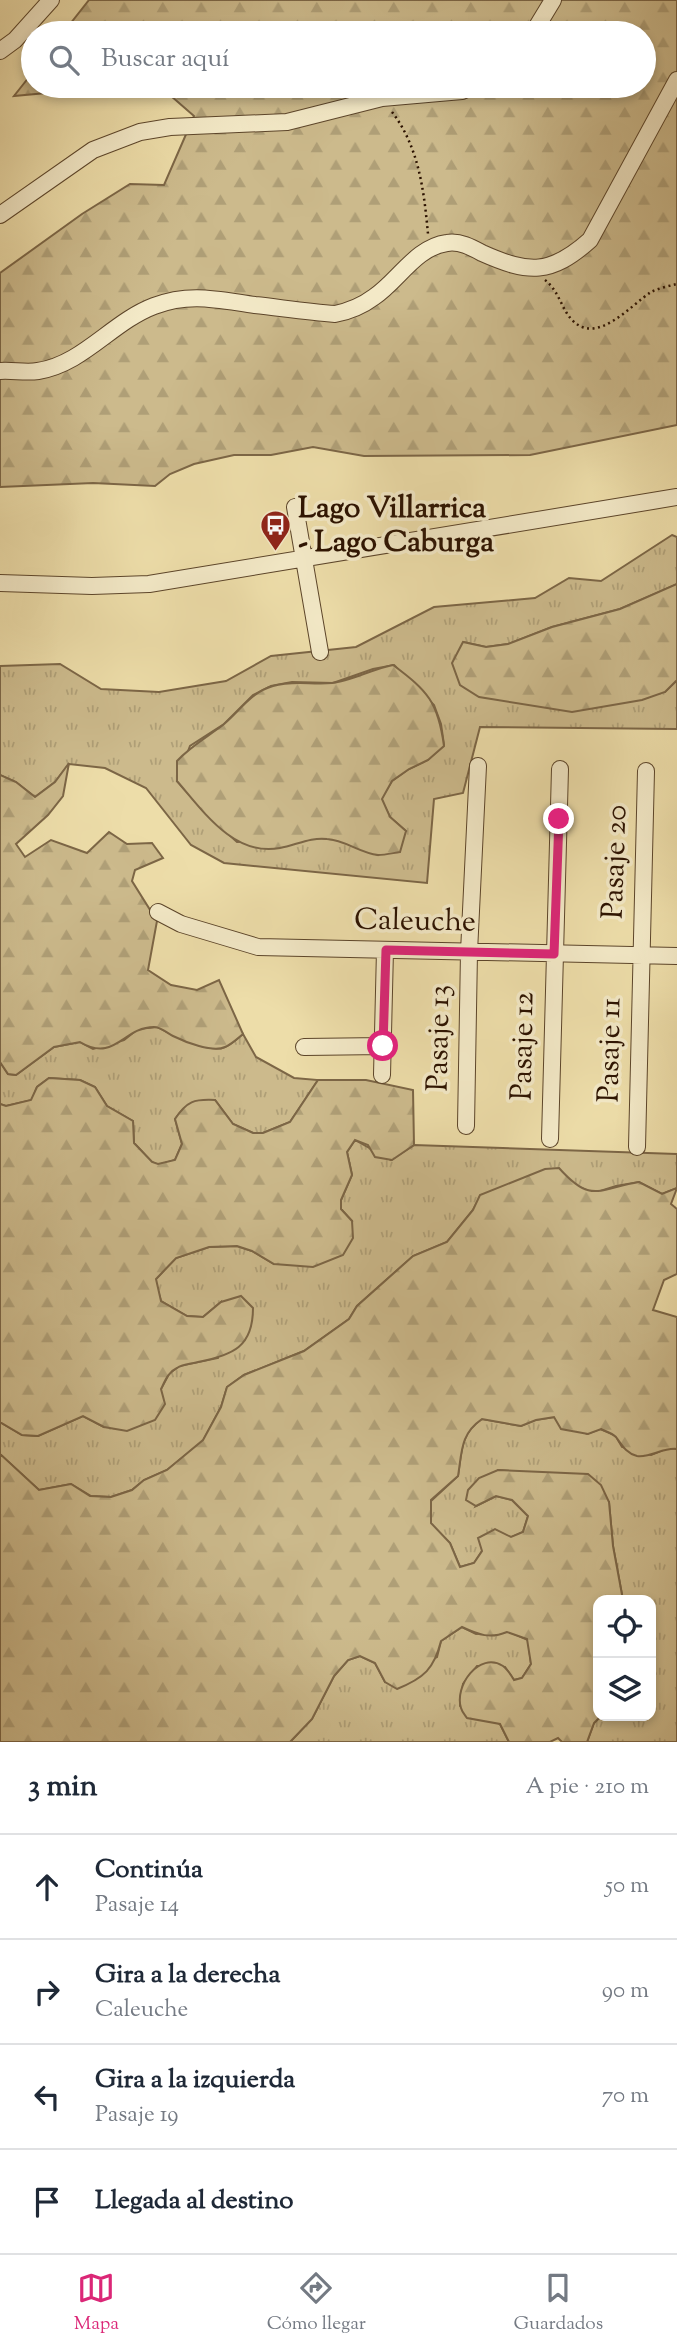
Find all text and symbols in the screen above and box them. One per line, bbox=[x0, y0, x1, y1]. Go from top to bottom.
search box bbox=[21, 21, 656, 98]
icon: search bbox=[45, 41, 83, 79]
text: Buscar aquí bbox=[101, 41, 230, 78]
place label: Lago Villarrica - Lago Caburga bbox=[298, 488, 494, 565]
bus stop icon: Lago Villarrica - Lago Caburga bbox=[258, 509, 292, 553]
route end bbox=[543, 803, 574, 834]
street label: Pasaje 20 bbox=[593, 804, 639, 920]
street label: Caleuche bbox=[354, 899, 476, 945]
street label: Pasaje 13 bbox=[418, 984, 462, 1092]
street label: Pasaje 12 bbox=[502, 991, 546, 1101]
street label: Pasaje 11 bbox=[589, 997, 633, 1103]
route start bbox=[367, 1030, 398, 1061]
map controls bbox=[593, 1595, 656, 1721]
button: locate bbox=[593, 1595, 656, 1658]
button: layers bbox=[593, 1658, 656, 1721]
text: 3 min bbox=[28, 1766, 98, 1809]
text: A pie · 210 m bbox=[525, 1771, 649, 1804]
text: Continúa bbox=[95, 1852, 203, 1889]
icon: ahead bbox=[28, 1868, 66, 1906]
text: 50 m bbox=[605, 1870, 649, 1903]
text: Pasaje 14 bbox=[95, 1889, 179, 1922]
text: Gira a la derecha bbox=[95, 1957, 280, 1994]
icon: right bbox=[28, 1973, 66, 2011]
text: 90 m bbox=[602, 1975, 649, 2008]
text: Caleuche bbox=[95, 1994, 188, 2027]
text: Gira a la izquierda bbox=[95, 2062, 295, 2099]
icon: left bbox=[28, 2078, 66, 2116]
text: 70 m bbox=[602, 2080, 649, 2113]
text: Pasaje 19 bbox=[95, 2099, 178, 2132]
icon: arrive bbox=[28, 2183, 66, 2221]
text: Llegada al destino bbox=[95, 2183, 293, 2220]
tab: Mapa bbox=[74, 2269, 119, 2338]
tab: Cómo llegar bbox=[267, 2269, 366, 2338]
tab: Guardados bbox=[513, 2269, 603, 2338]

